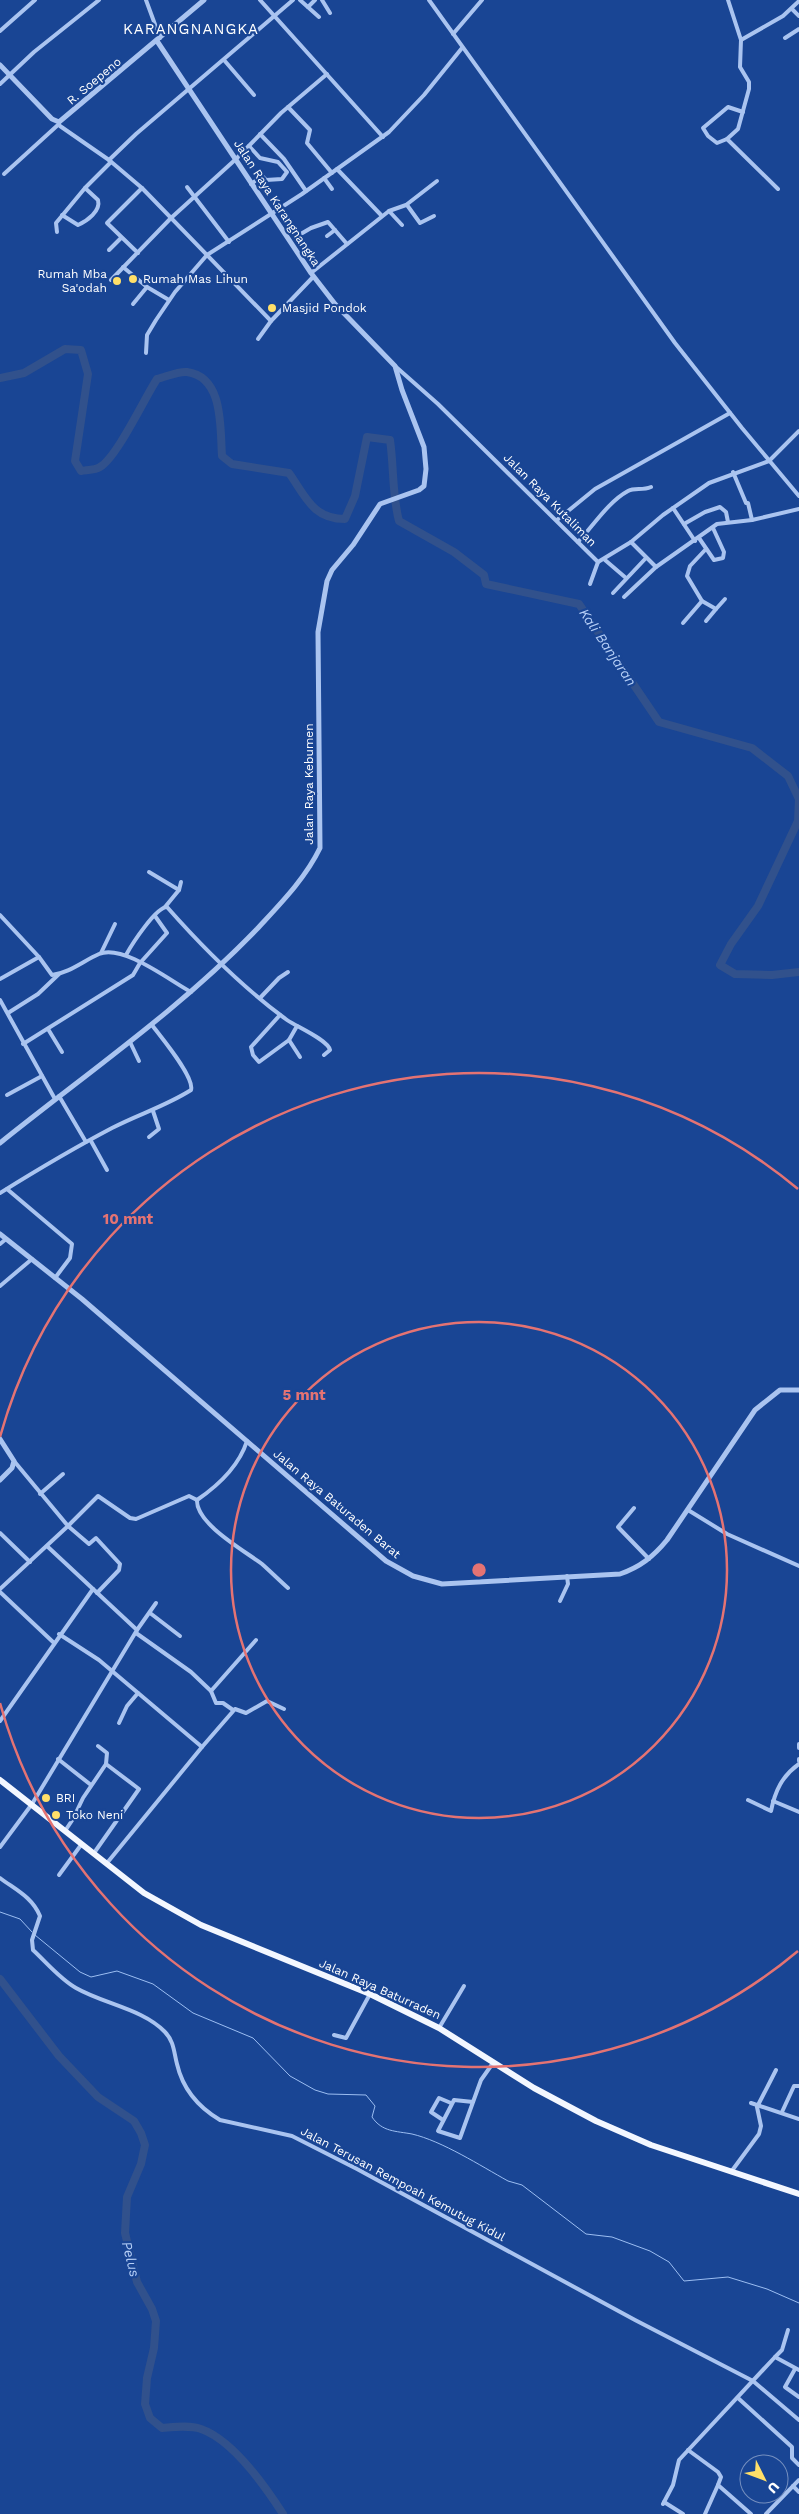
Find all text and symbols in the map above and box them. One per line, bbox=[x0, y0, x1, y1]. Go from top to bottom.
district label: KARANGNANGKA bbox=[123, 20, 259, 38]
street label: R. Soepeno bbox=[64, 54, 124, 108]
street label: Jalan Raya Karangnangka bbox=[231, 137, 323, 269]
place label: Rumah Mba Sa'odah bbox=[37, 267, 107, 295]
place label: Rumah Mas Lihun bbox=[143, 272, 248, 286]
marker: Rumah Mas Lihun bbox=[127, 273, 139, 285]
marker: Rumah Mba Sa'odah bbox=[111, 275, 123, 287]
place label: Masjid Pondok bbox=[282, 301, 367, 315]
marker: Masjid Pondok bbox=[266, 302, 278, 314]
street label: Jalan Raya Kutaliman bbox=[501, 451, 599, 549]
water label: Kali Banjaran bbox=[576, 605, 640, 689]
street label: Jalan Raya Kebumen bbox=[302, 723, 316, 845]
text: 10 mnt bbox=[103, 1210, 154, 1228]
text: 5 mnt bbox=[283, 1386, 326, 1404]
street label: Jalan Raya Baturaden Barat bbox=[271, 1447, 403, 1561]
centre of rings bbox=[470, 1561, 488, 1579]
place label: BRI bbox=[56, 1791, 75, 1805]
marker: BRI bbox=[40, 1792, 52, 1804]
place label: Toko Neni bbox=[66, 1808, 123, 1822]
marker: Toko Neni bbox=[50, 1809, 62, 1821]
street label: Jalan Raya Baturraden bbox=[317, 1956, 443, 2022]
street label: Jalan Terusan Rempoah Kemutug Kidul bbox=[298, 2124, 508, 2244]
water label: Pelus bbox=[119, 2239, 143, 2279]
north arrow bbox=[739, 2454, 789, 2504]
text: U bbox=[764, 2479, 783, 2497]

